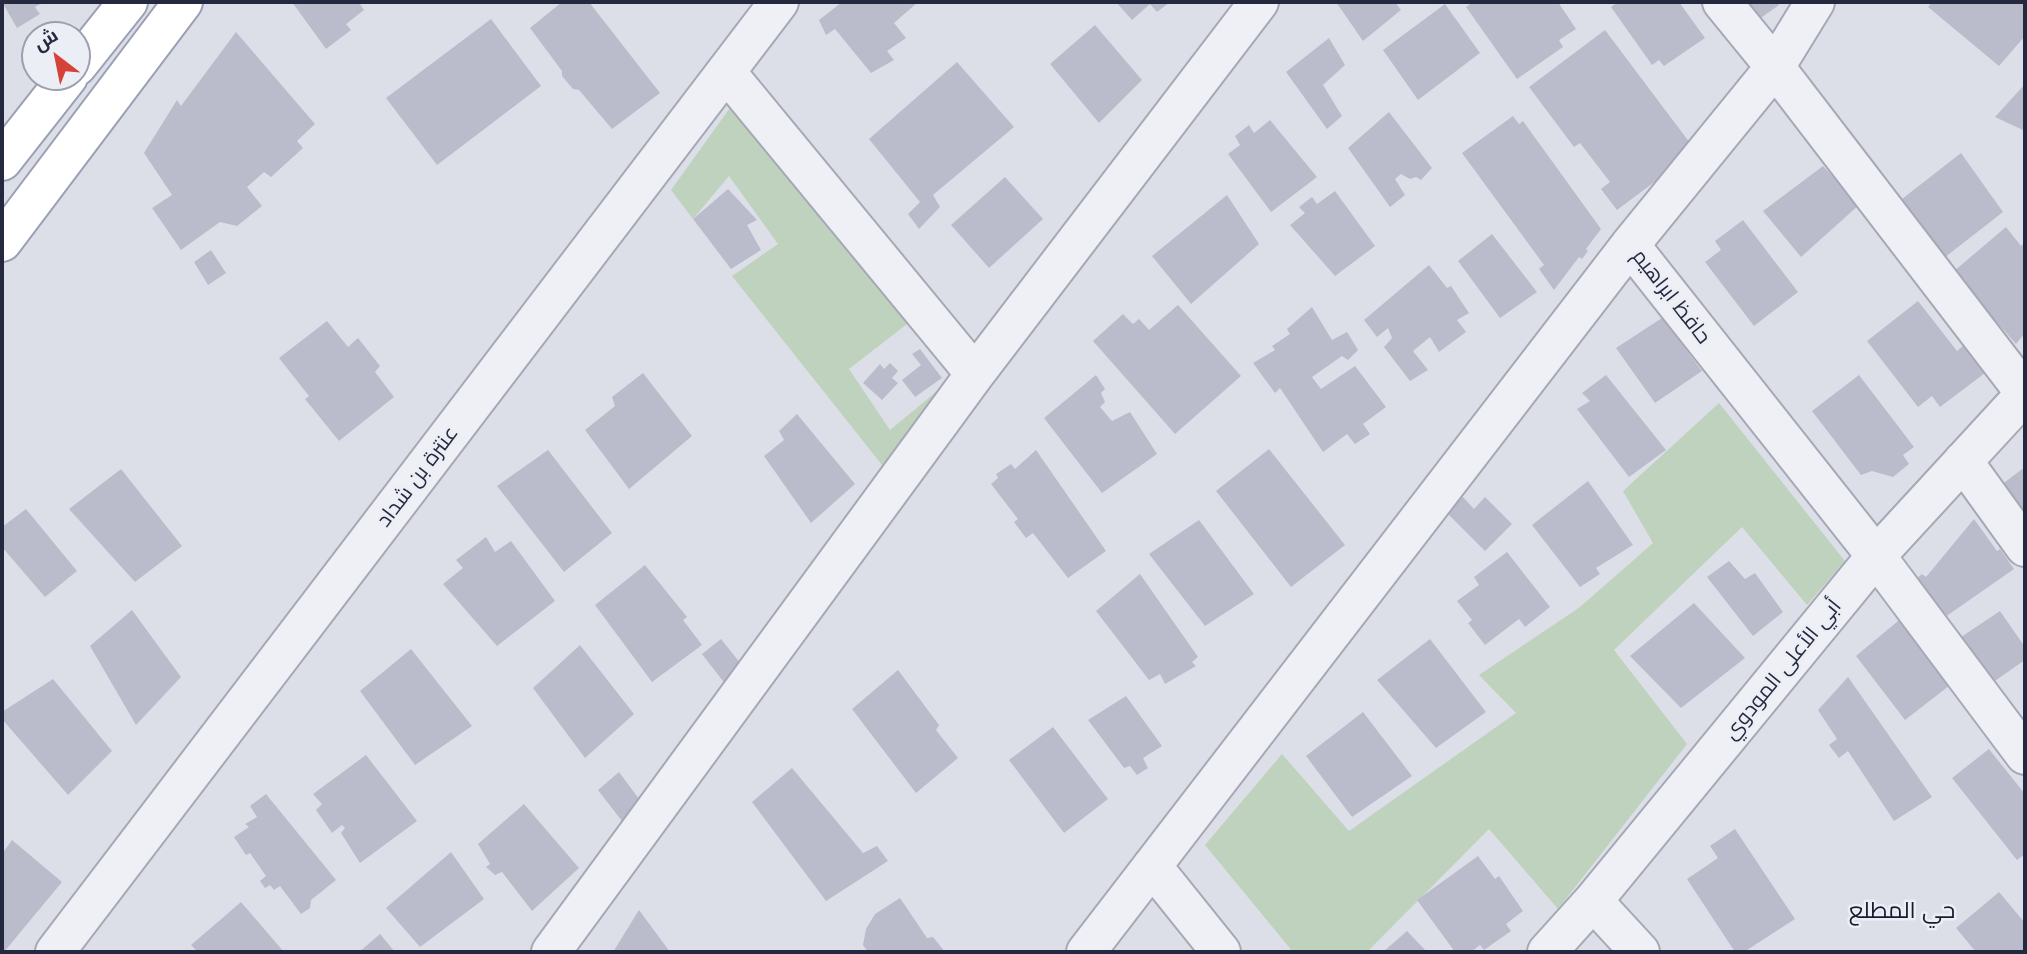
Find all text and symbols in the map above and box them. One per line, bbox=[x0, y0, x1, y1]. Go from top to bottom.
north arrow bbox=[21, 21, 91, 91]
text: ش bbox=[30, 24, 62, 55]
street label: حافظ ابراهيم bbox=[1626, 245, 1716, 349]
street label: عنترة بن شداد bbox=[372, 422, 464, 532]
street label: أبي الأعلى المودوي bbox=[1719, 595, 1847, 745]
district label: حي المطلع bbox=[1849, 898, 1955, 926]

